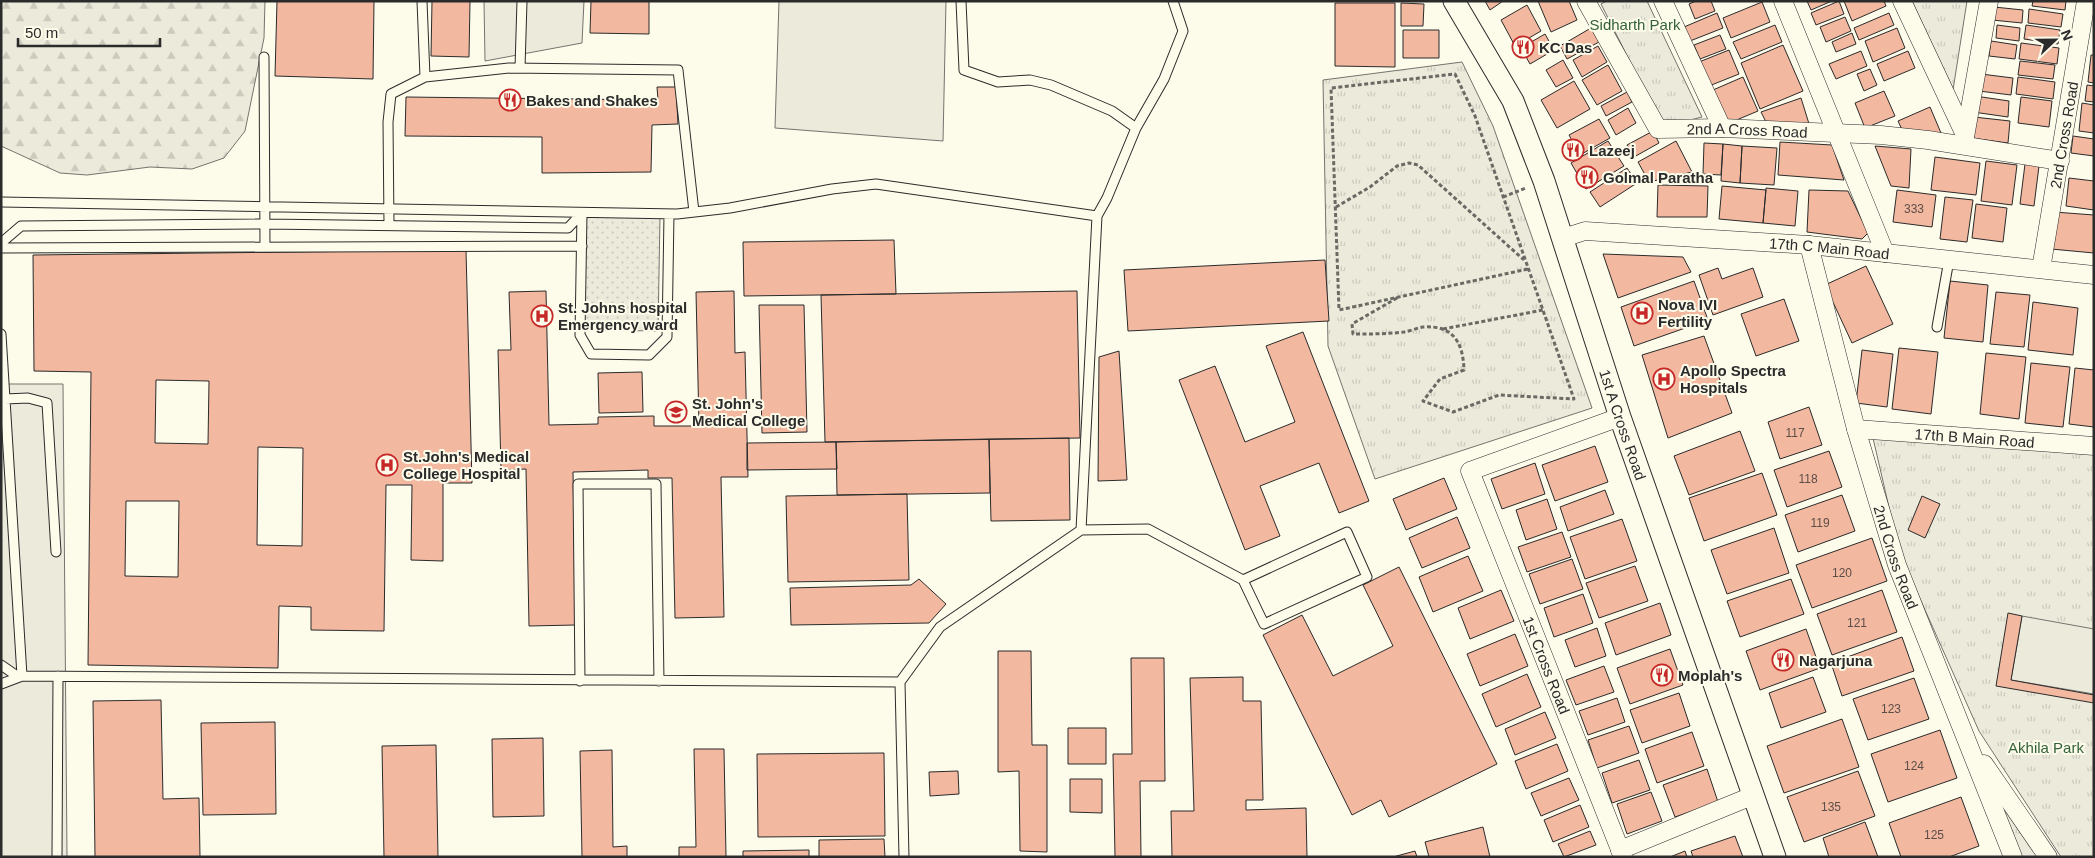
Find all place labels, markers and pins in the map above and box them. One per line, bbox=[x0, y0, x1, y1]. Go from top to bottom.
restaurant icon: KC Das bbox=[1511, 35, 1535, 59]
place label: KC Das bbox=[1539, 39, 1592, 56]
restaurant icon: Bakes and Shakes bbox=[498, 88, 522, 112]
place label: Bakes and Shakes bbox=[526, 92, 658, 109]
restaurant icon: Lazeej bbox=[1561, 138, 1585, 162]
place label: Lazeej bbox=[1589, 142, 1635, 159]
restaurant icon: Golmal Paratha bbox=[1575, 165, 1599, 189]
place label: Golmal Paratha bbox=[1603, 169, 1714, 186]
place label: Nova IVI Fertility bbox=[1658, 296, 1717, 330]
place label: St. Johns hospital Emergency ward bbox=[558, 299, 687, 333]
hospital icon: Nova IVI Fertility bbox=[1630, 301, 1654, 325]
hospital icon: St. Johns hospital Emergency ward bbox=[530, 304, 554, 328]
place label: Apollo Spectra Hospitals bbox=[1680, 362, 1787, 396]
hospital icon: Apollo Spectra Hospitals bbox=[1652, 367, 1676, 391]
place label: St. John's Medical College bbox=[692, 395, 805, 429]
school or university icon: St. John's Medical College bbox=[664, 400, 688, 424]
place label: St.John's Medical College Hospital bbox=[403, 448, 529, 482]
hospital icon: St.John's Medical College Hospital bbox=[375, 453, 399, 477]
restaurant icon: Nagarjuna bbox=[1771, 648, 1795, 672]
place label: Nagarjuna bbox=[1799, 652, 1873, 669]
restaurant icon: Moplah's bbox=[1650, 663, 1674, 687]
place label: Moplah's bbox=[1678, 667, 1742, 684]

